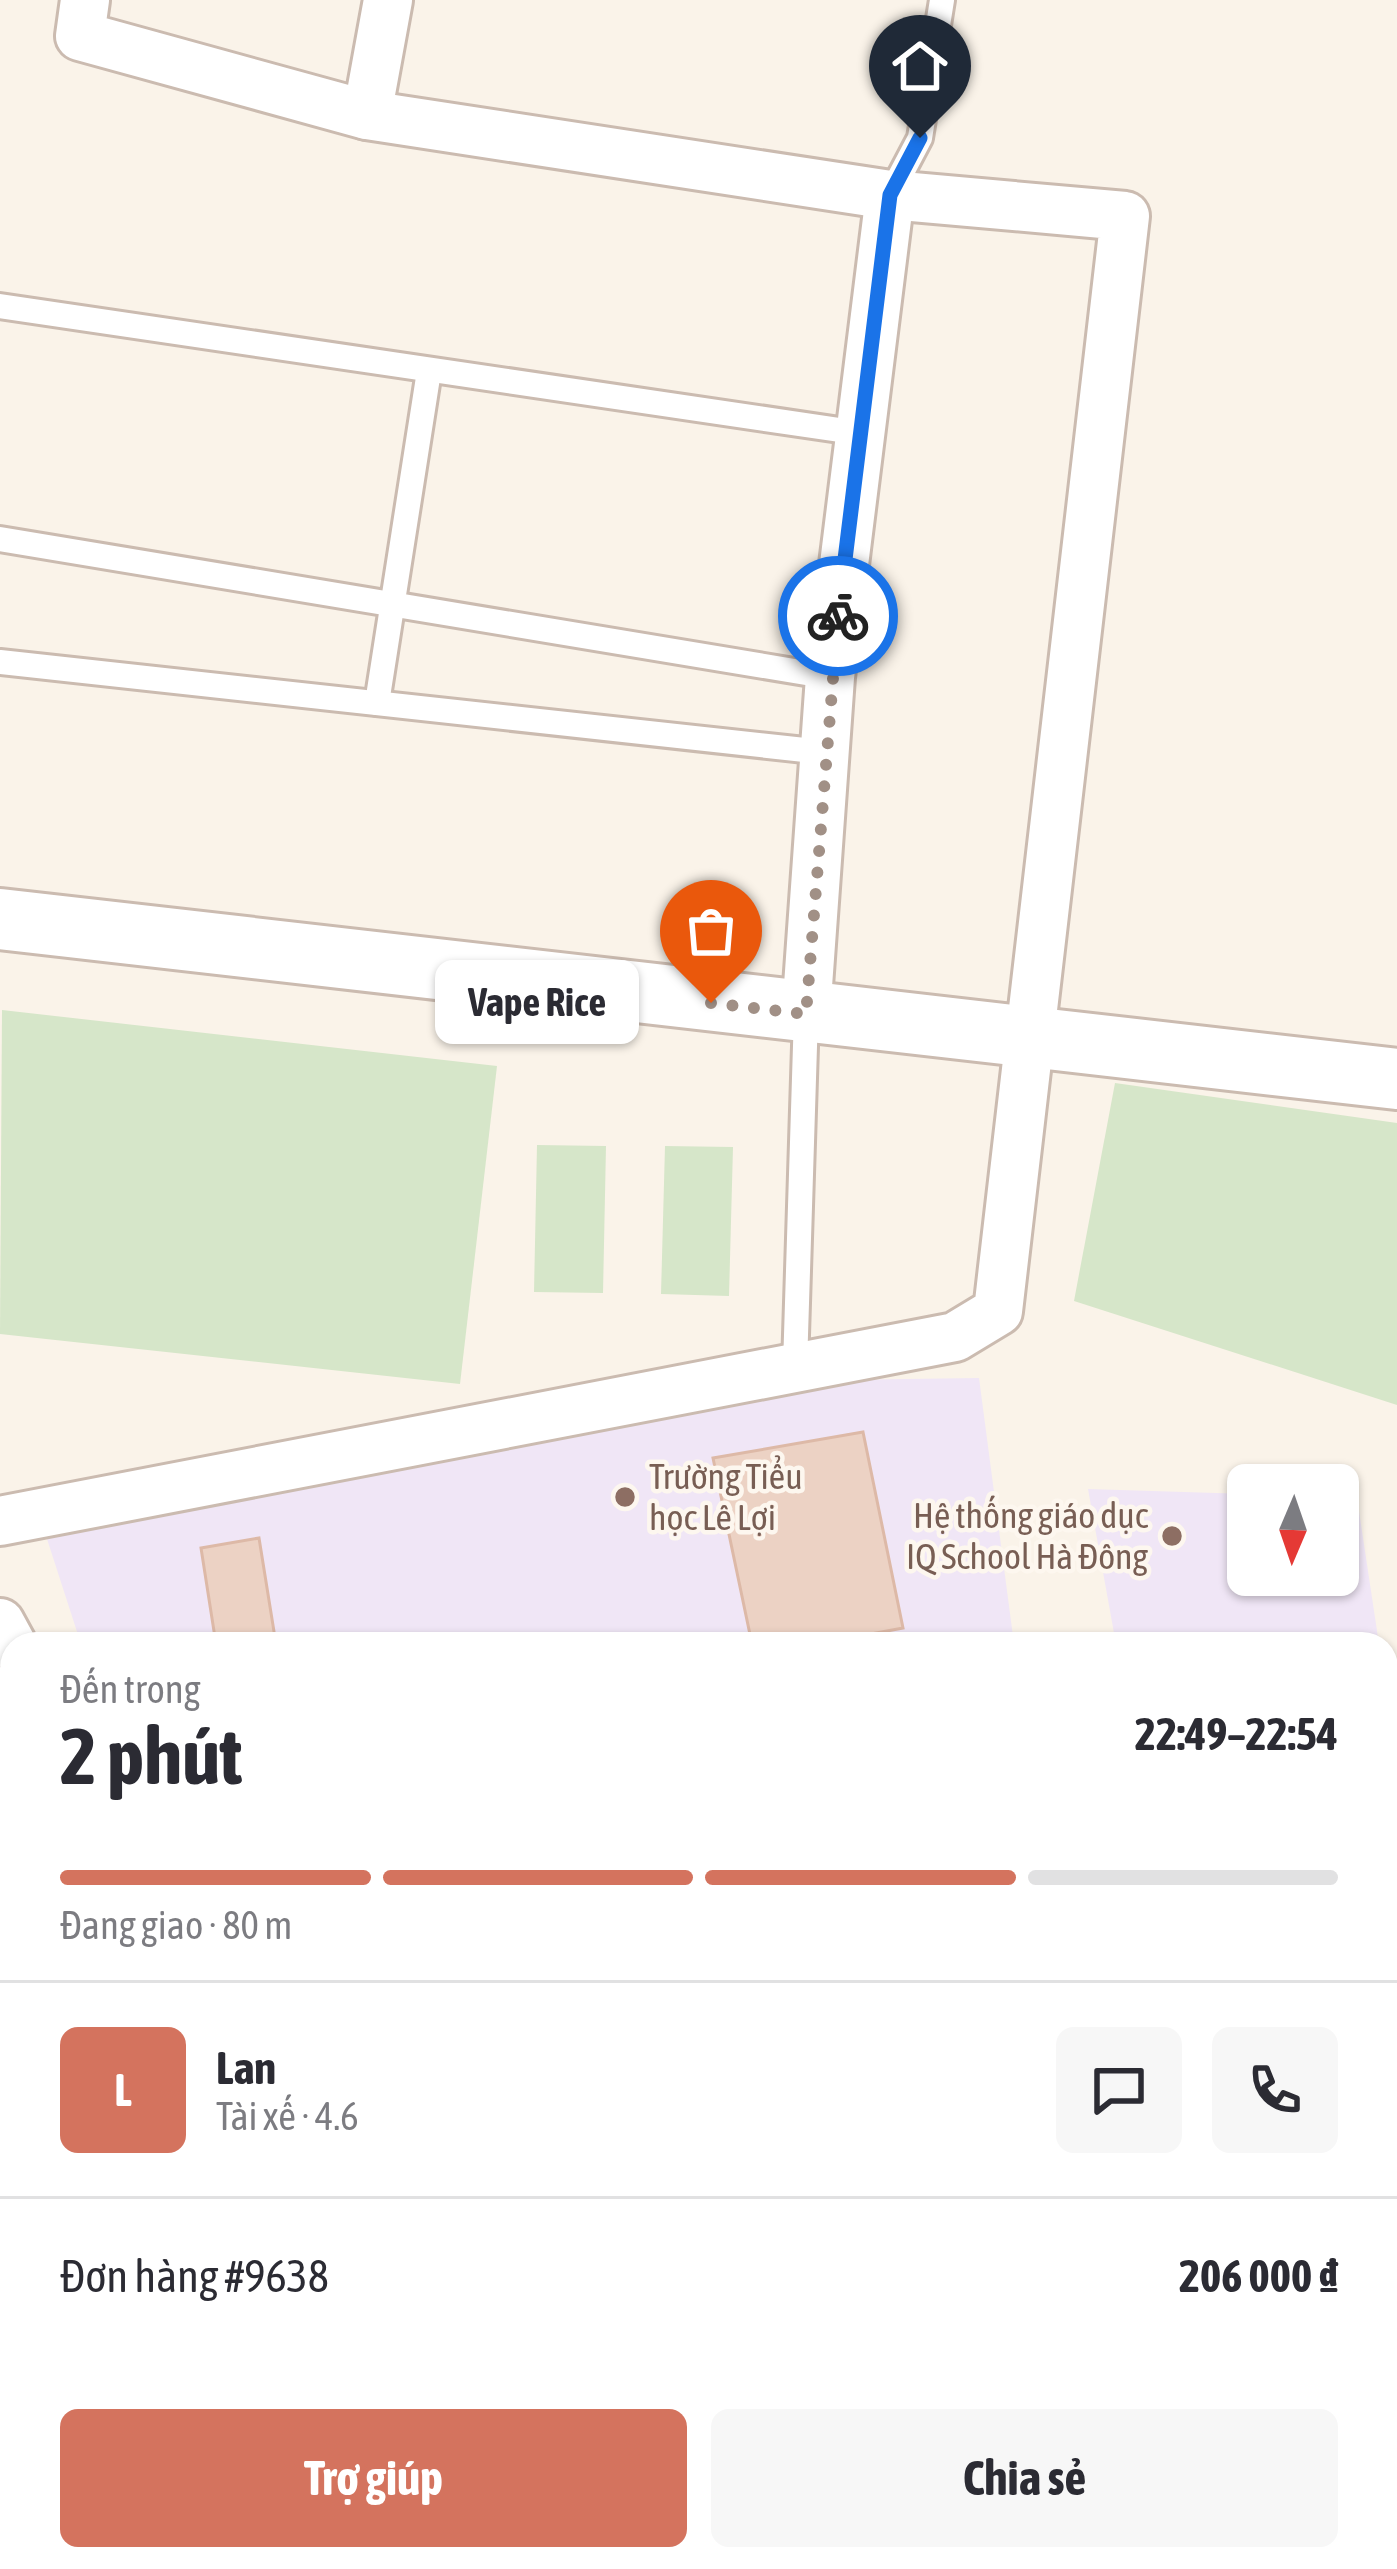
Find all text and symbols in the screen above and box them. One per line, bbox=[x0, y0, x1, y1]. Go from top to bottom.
pin bbox=[869, 15, 971, 138]
icon: home bbox=[887, 33, 953, 99]
courier bbox=[778, 556, 898, 676]
icon: bike bbox=[805, 583, 871, 649]
pin bbox=[660, 880, 762, 1003]
icon: bag bbox=[678, 898, 744, 964]
callout: Vape Rice bbox=[435, 961, 639, 1045]
text: Vape Rice bbox=[468, 980, 606, 1024]
place label: Trường Tiểu học Lê Lợi bbox=[649, 1455, 803, 1538]
north arrow bbox=[1227, 1464, 1359, 1596]
map controls bbox=[1227, 1464, 1359, 1596]
marker: Trường Tiểu học Lê Lợi bbox=[612, 1484, 638, 1510]
place label: Hệ thống giáo dục IQ School Hà Đông bbox=[906, 1494, 1149, 1577]
marker: Hệ thống giáo dục IQ School Hà Đông bbox=[1159, 1523, 1185, 1549]
text: Đến trong bbox=[60, 1667, 201, 1711]
text: 22:49–22:54 bbox=[1135, 1708, 1338, 1760]
text: 2 phút bbox=[60, 1711, 242, 1801]
text: Đang giao · 80 m bbox=[60, 1903, 292, 1947]
button: chat bbox=[1056, 2027, 1182, 2153]
button: phone bbox=[1212, 2027, 1338, 2153]
text: Lan bbox=[216, 2042, 276, 2094]
text: L bbox=[114, 2064, 132, 2116]
text: Tài xế · 4.6 bbox=[216, 2094, 359, 2138]
text: Đơn hàng #9638 bbox=[60, 2250, 329, 2302]
text: 206 000 ₫ bbox=[1179, 2250, 1338, 2302]
button: Trợ giúp bbox=[60, 2409, 687, 2547]
button: Chia sẻ bbox=[711, 2409, 1338, 2547]

